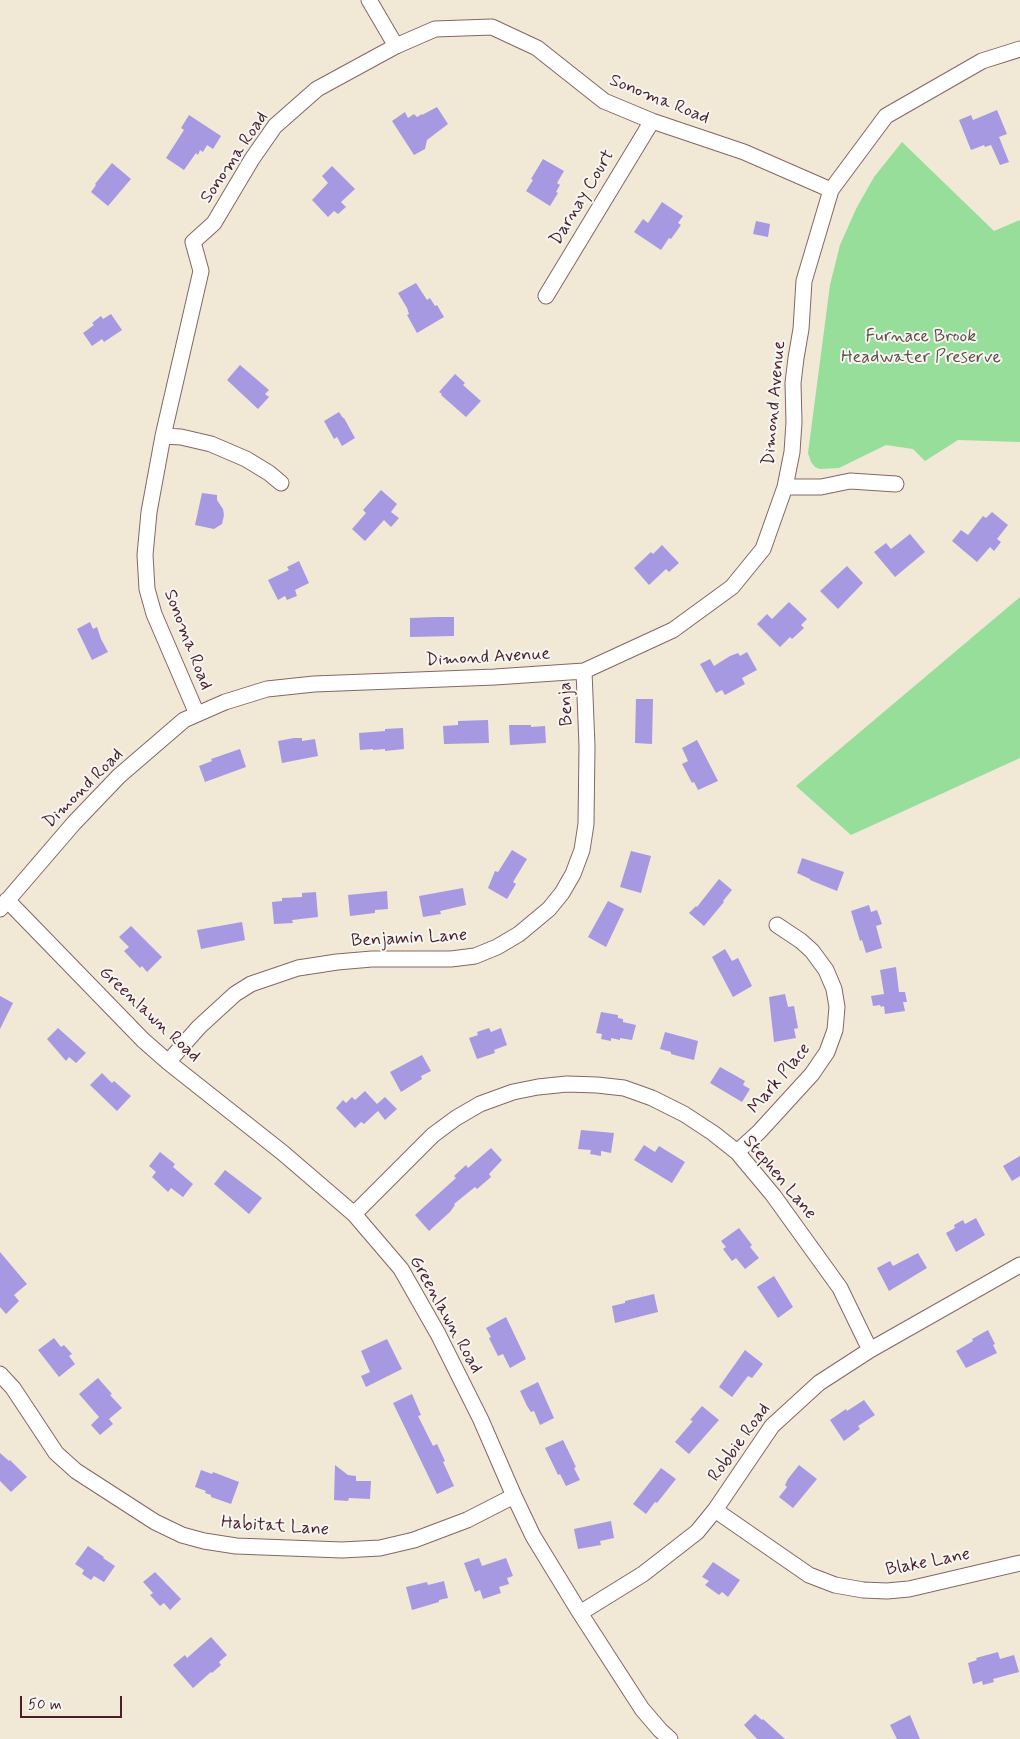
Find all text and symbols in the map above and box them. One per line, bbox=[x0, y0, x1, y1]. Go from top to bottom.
street label: Sonoma Road bbox=[606, 70, 712, 130]
street label: Sonoma Road bbox=[196, 108, 274, 208]
street label: Darnay Court bbox=[546, 146, 620, 250]
park label: Furnace Brook Headwater Preserve bbox=[841, 326, 1001, 368]
street label: Dimond Avenue bbox=[759, 340, 791, 466]
street label: Sonoma Road bbox=[158, 587, 216, 693]
street label: Dimond Avenue bbox=[425, 644, 551, 672]
street label: Benja bbox=[555, 682, 579, 726]
street label: Dimond Road bbox=[40, 745, 128, 833]
street label: Benjamin Lane bbox=[350, 925, 468, 953]
street label: Greenlawn Road bbox=[94, 962, 204, 1068]
street label: Mark Place bbox=[744, 1039, 816, 1119]
street label: Stephen Lane bbox=[738, 1131, 820, 1225]
street label: Greenlawn Road bbox=[404, 1252, 486, 1378]
street label: Robbie Road bbox=[704, 1400, 776, 1486]
street label: Habitat Lane bbox=[220, 1512, 330, 1542]
street label: Blake Lane bbox=[884, 1544, 972, 1582]
scale bar bbox=[22, 1686, 125, 1718]
text: 50 m bbox=[28, 1695, 62, 1715]

